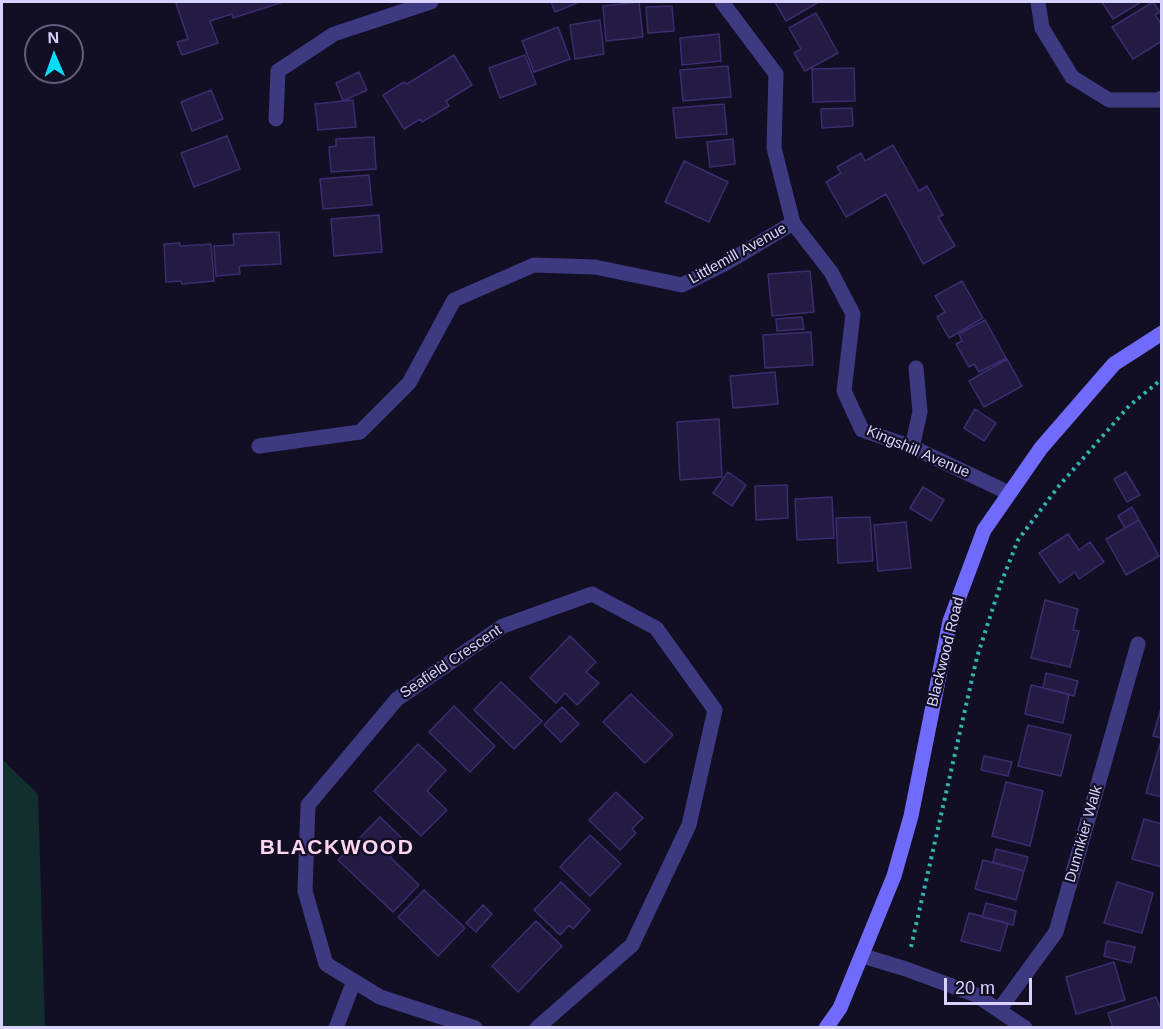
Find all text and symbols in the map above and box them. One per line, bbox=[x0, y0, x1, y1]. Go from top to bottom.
north arrow bbox=[24, 24, 84, 84]
text: N bbox=[47, 29, 59, 46]
street label: Littlemill Avenue bbox=[686, 220, 790, 288]
street label: Kingshill Avenue bbox=[864, 422, 972, 482]
street label: Blackwood Road bbox=[924, 595, 968, 709]
street label: Seafield Crescent bbox=[397, 621, 505, 703]
street label: Dunnikier Walk bbox=[1062, 783, 1106, 885]
district label: BLACKWOOD bbox=[260, 835, 414, 861]
scale bar bbox=[947, 966, 1036, 1004]
text: 20 m bbox=[955, 978, 995, 998]

